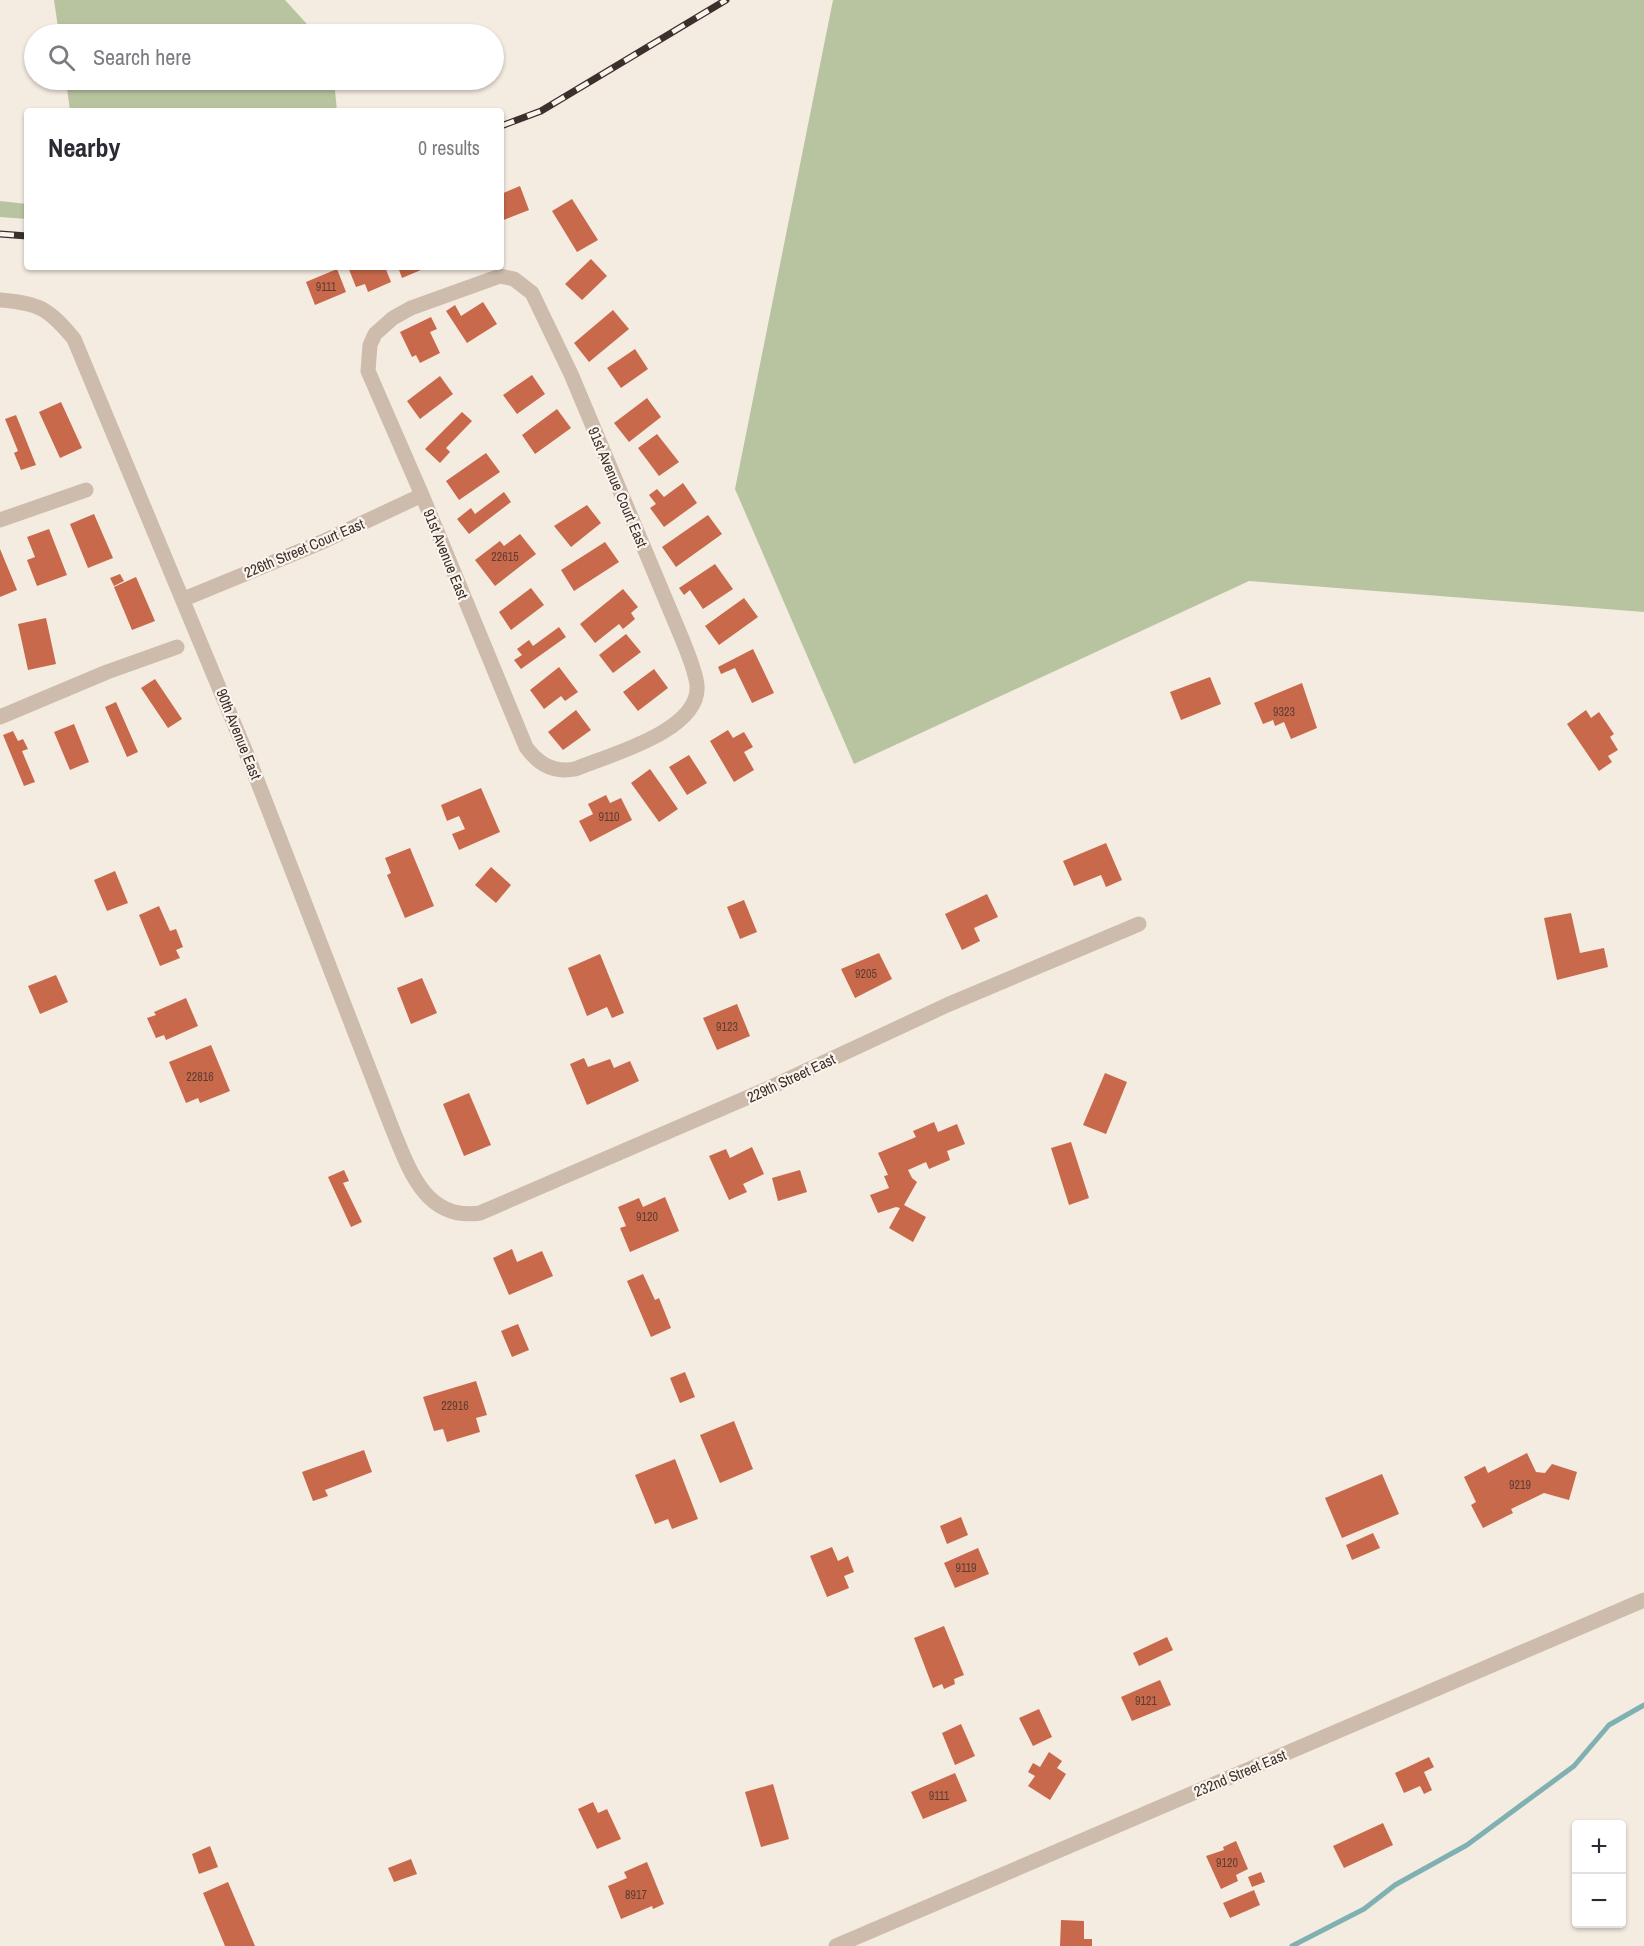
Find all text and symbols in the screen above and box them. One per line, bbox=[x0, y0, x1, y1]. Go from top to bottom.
search box bbox=[24, 24, 504, 90]
icon: search bbox=[45, 41, 78, 74]
text: Search here bbox=[93, 42, 191, 72]
text: Nearby bbox=[48, 130, 120, 165]
text: 0 results bbox=[418, 134, 480, 161]
house number: 9111 bbox=[316, 279, 337, 295]
street label: 91st Avenue Court East bbox=[583, 424, 653, 551]
street label: 91st Avenue East bbox=[418, 506, 474, 603]
street label: 226th Street Court East bbox=[241, 513, 368, 583]
house number: 22615 bbox=[491, 549, 519, 565]
street label: 90th Avenue East bbox=[211, 685, 267, 783]
house number: 9323 bbox=[1273, 704, 1295, 720]
house number: 9110 bbox=[598, 809, 620, 825]
house number: 9205 bbox=[855, 966, 877, 982]
house number: 9123 bbox=[716, 1019, 738, 1035]
street label: 229th Street East bbox=[743, 1048, 839, 1108]
house number: 22816 bbox=[186, 1069, 214, 1085]
house number: 9120 bbox=[636, 1209, 658, 1225]
house number: 22916 bbox=[441, 1398, 469, 1414]
house number: 9219 bbox=[1509, 1477, 1531, 1493]
house number: 9119 bbox=[955, 1560, 977, 1576]
house number: 9121 bbox=[1135, 1693, 1157, 1709]
street label: 232nd Street East bbox=[1191, 1744, 1290, 1802]
house number: 9111 bbox=[929, 1788, 950, 1804]
map controls bbox=[1572, 1820, 1626, 1928]
button: + bbox=[1572, 1820, 1626, 1874]
house number: 9120 bbox=[1216, 1855, 1238, 1871]
button: − bbox=[1572, 1874, 1626, 1928]
house number: 8917 bbox=[625, 1887, 647, 1903]

